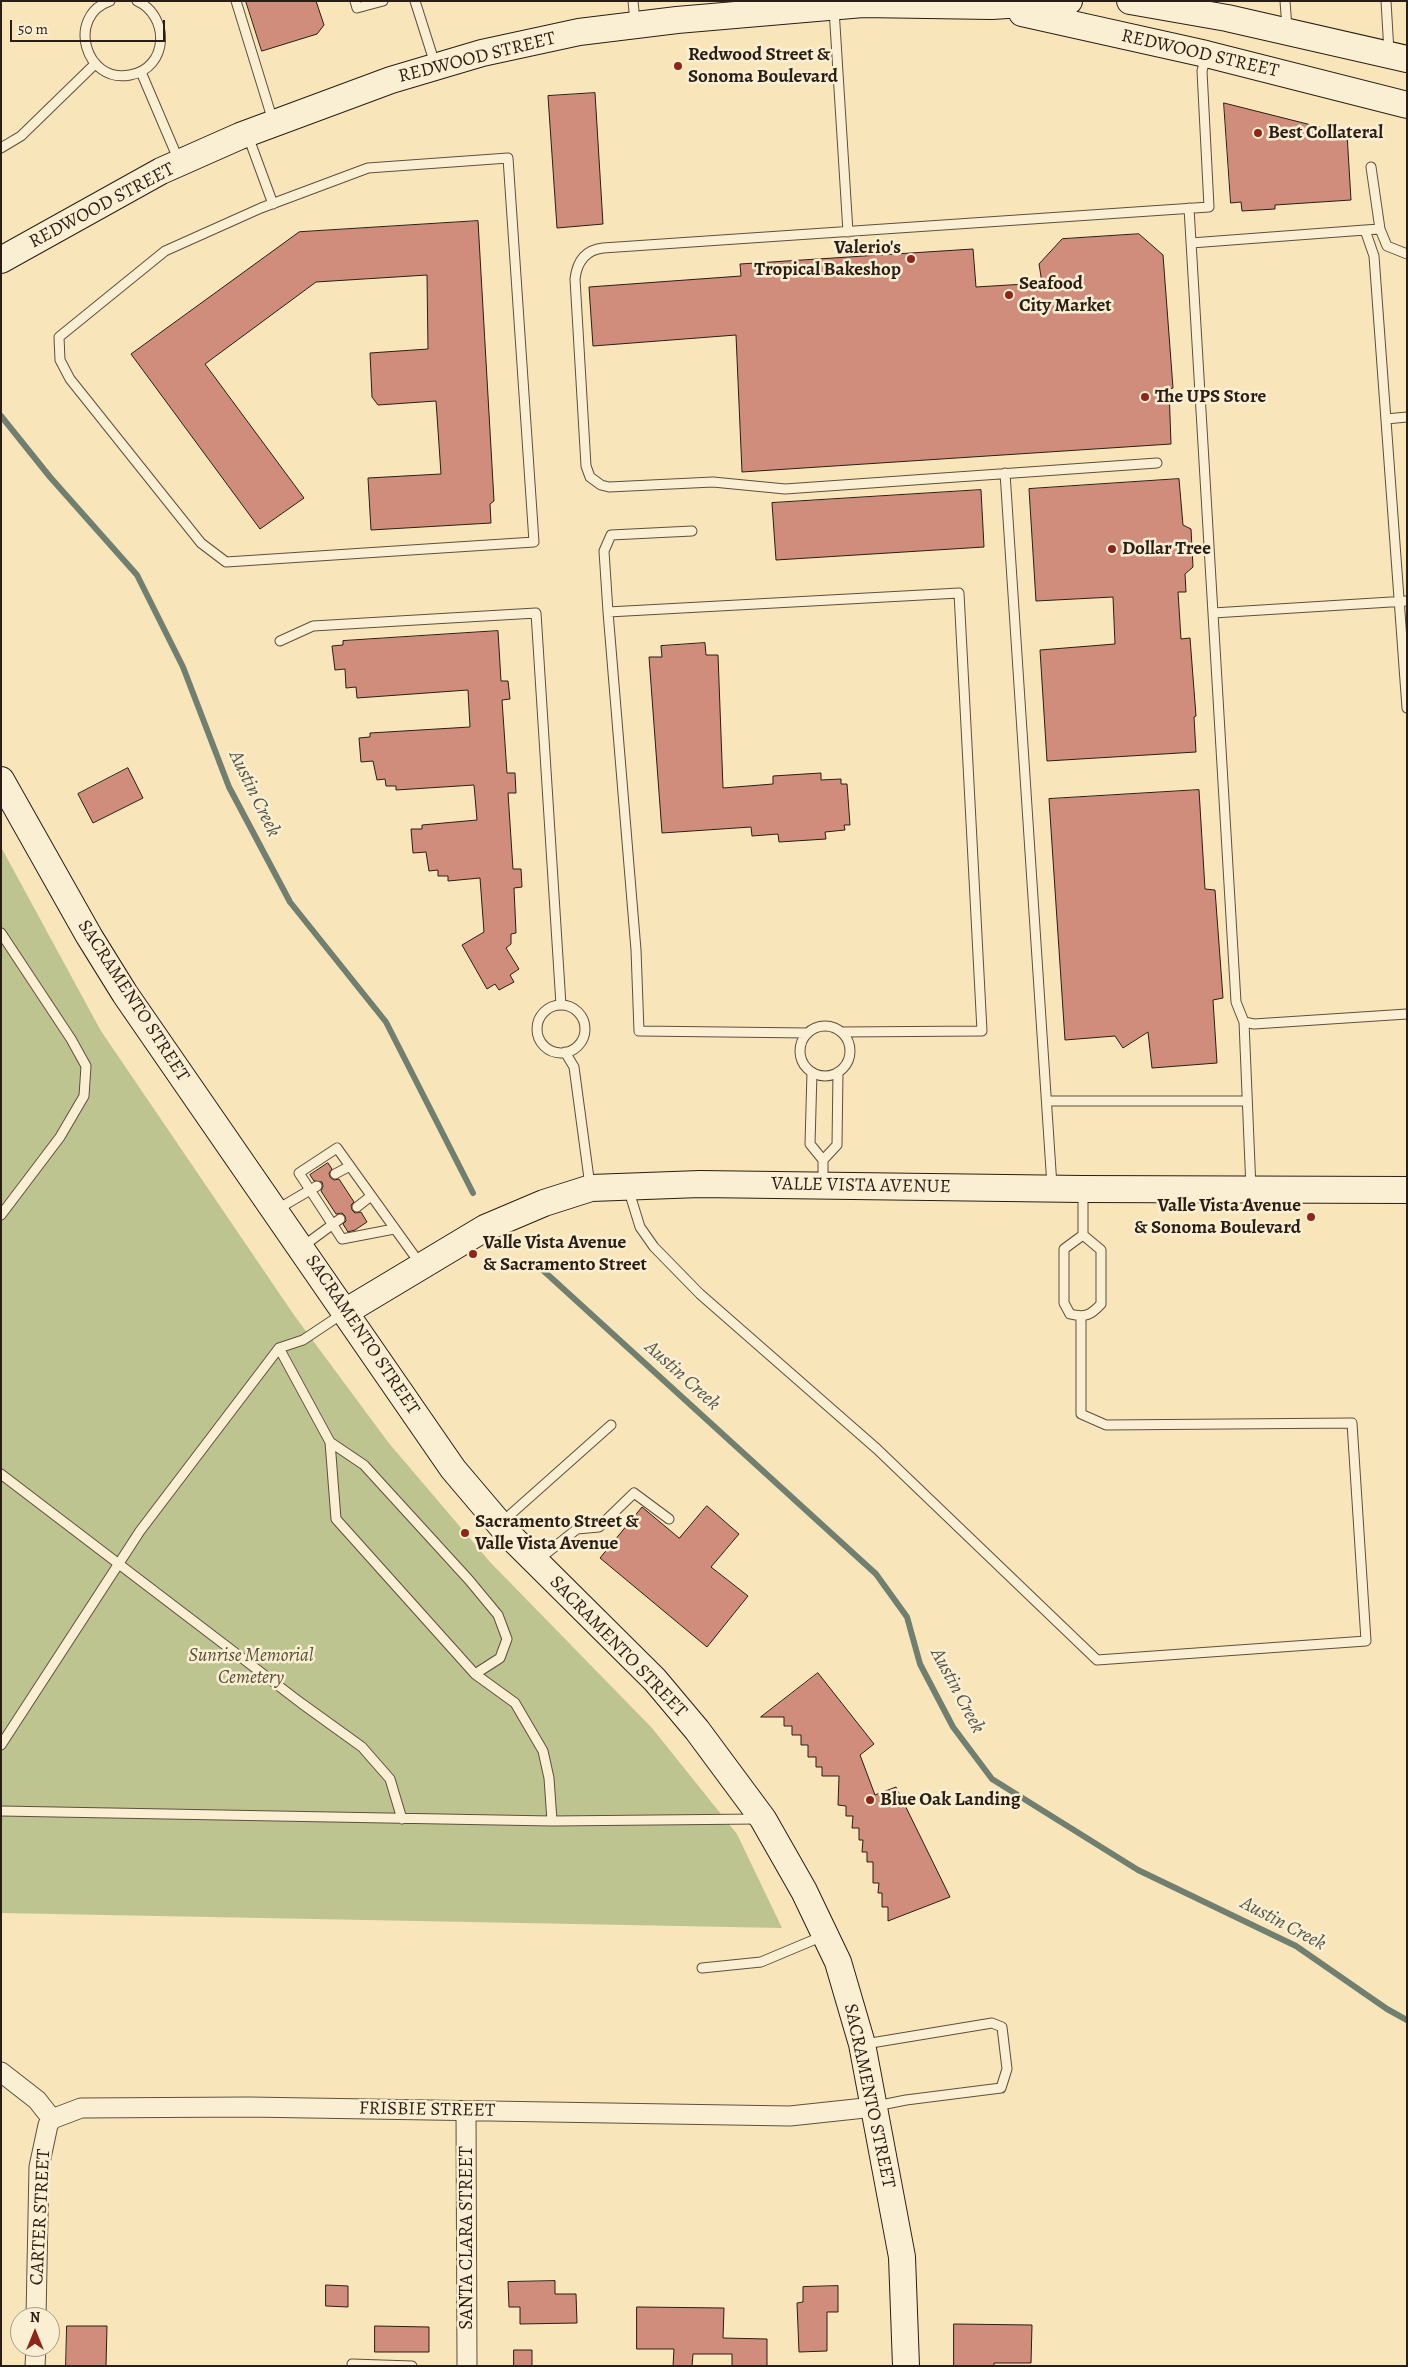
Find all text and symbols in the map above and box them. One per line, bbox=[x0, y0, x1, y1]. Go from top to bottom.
scale bar bbox=[12, 10, 168, 42]
text: 50 m bbox=[18, 19, 48, 39]
street label: REDWOOD STREET bbox=[1119, 25, 1281, 83]
street label: REDWOOD STREET bbox=[396, 27, 558, 89]
place label: Redwood Street & Sonoma Boulevard bbox=[688, 44, 838, 88]
marker: Redwood Street & Sonoma Boulevard bbox=[672, 60, 684, 72]
place label: Best Collateral bbox=[1268, 122, 1383, 144]
marker: Best Collateral bbox=[1252, 127, 1264, 139]
street label: REDWOOD STREET bbox=[26, 158, 178, 254]
place label: Valerio's Tropical Bakeshop bbox=[754, 237, 901, 281]
marker: Valerio's Tropical Bakeshop bbox=[905, 253, 917, 265]
place label: Seafood City Market bbox=[1019, 273, 1112, 317]
marker: Seafood City Market bbox=[1003, 289, 1015, 301]
place label: The UPS Store bbox=[1155, 386, 1266, 408]
marker: The UPS Store bbox=[1139, 391, 1151, 403]
place label: Dollar Tree bbox=[1122, 538, 1211, 560]
marker: Dollar Tree bbox=[1106, 543, 1118, 555]
water label: Austin Creek bbox=[223, 747, 285, 841]
street label: SACRAMENTO STREET bbox=[72, 916, 194, 1086]
street label: VALLE VISTA AVENUE bbox=[771, 1173, 951, 1199]
place label: Valle Vista Avenue & Sonoma Boulevard bbox=[1134, 1195, 1301, 1239]
marker: Valle Vista Avenue & Sonoma Boulevard bbox=[1305, 1211, 1317, 1223]
place label: Valle Vista Avenue & Sacramento Street bbox=[483, 1232, 647, 1276]
marker: Valle Vista Avenue & Sacramento Street bbox=[467, 1248, 479, 1260]
street label: SACRAMENTO STREET bbox=[300, 1251, 424, 1419]
water label: Austin Creek bbox=[639, 1336, 725, 1416]
place label: Sacramento Street & Valle Vista Avenue bbox=[475, 1511, 639, 1555]
marker: Sacramento Street & Valle Vista Avenue bbox=[459, 1527, 471, 1539]
street label: SACRAMENTO STREET bbox=[544, 1571, 692, 1723]
water label: Austin Creek bbox=[925, 1644, 989, 1738]
park label: Sunrise Memorial Cemetery bbox=[188, 1645, 314, 1689]
place label: Blue Oak Landing bbox=[880, 1789, 1020, 1811]
marker: Blue Oak Landing bbox=[864, 1794, 876, 1806]
water label: Austin Creek bbox=[1236, 1892, 1330, 1956]
street label: SACRAMENTO STREET bbox=[838, 2002, 900, 2190]
street label: FRISBIE STREET bbox=[359, 2097, 495, 2123]
street label: SANTA CLARA STREET bbox=[456, 2146, 478, 2330]
street label: CARTER STREET bbox=[26, 2148, 56, 2286]
north arrow bbox=[10, 2307, 60, 2357]
text: N bbox=[30, 2308, 40, 2327]

